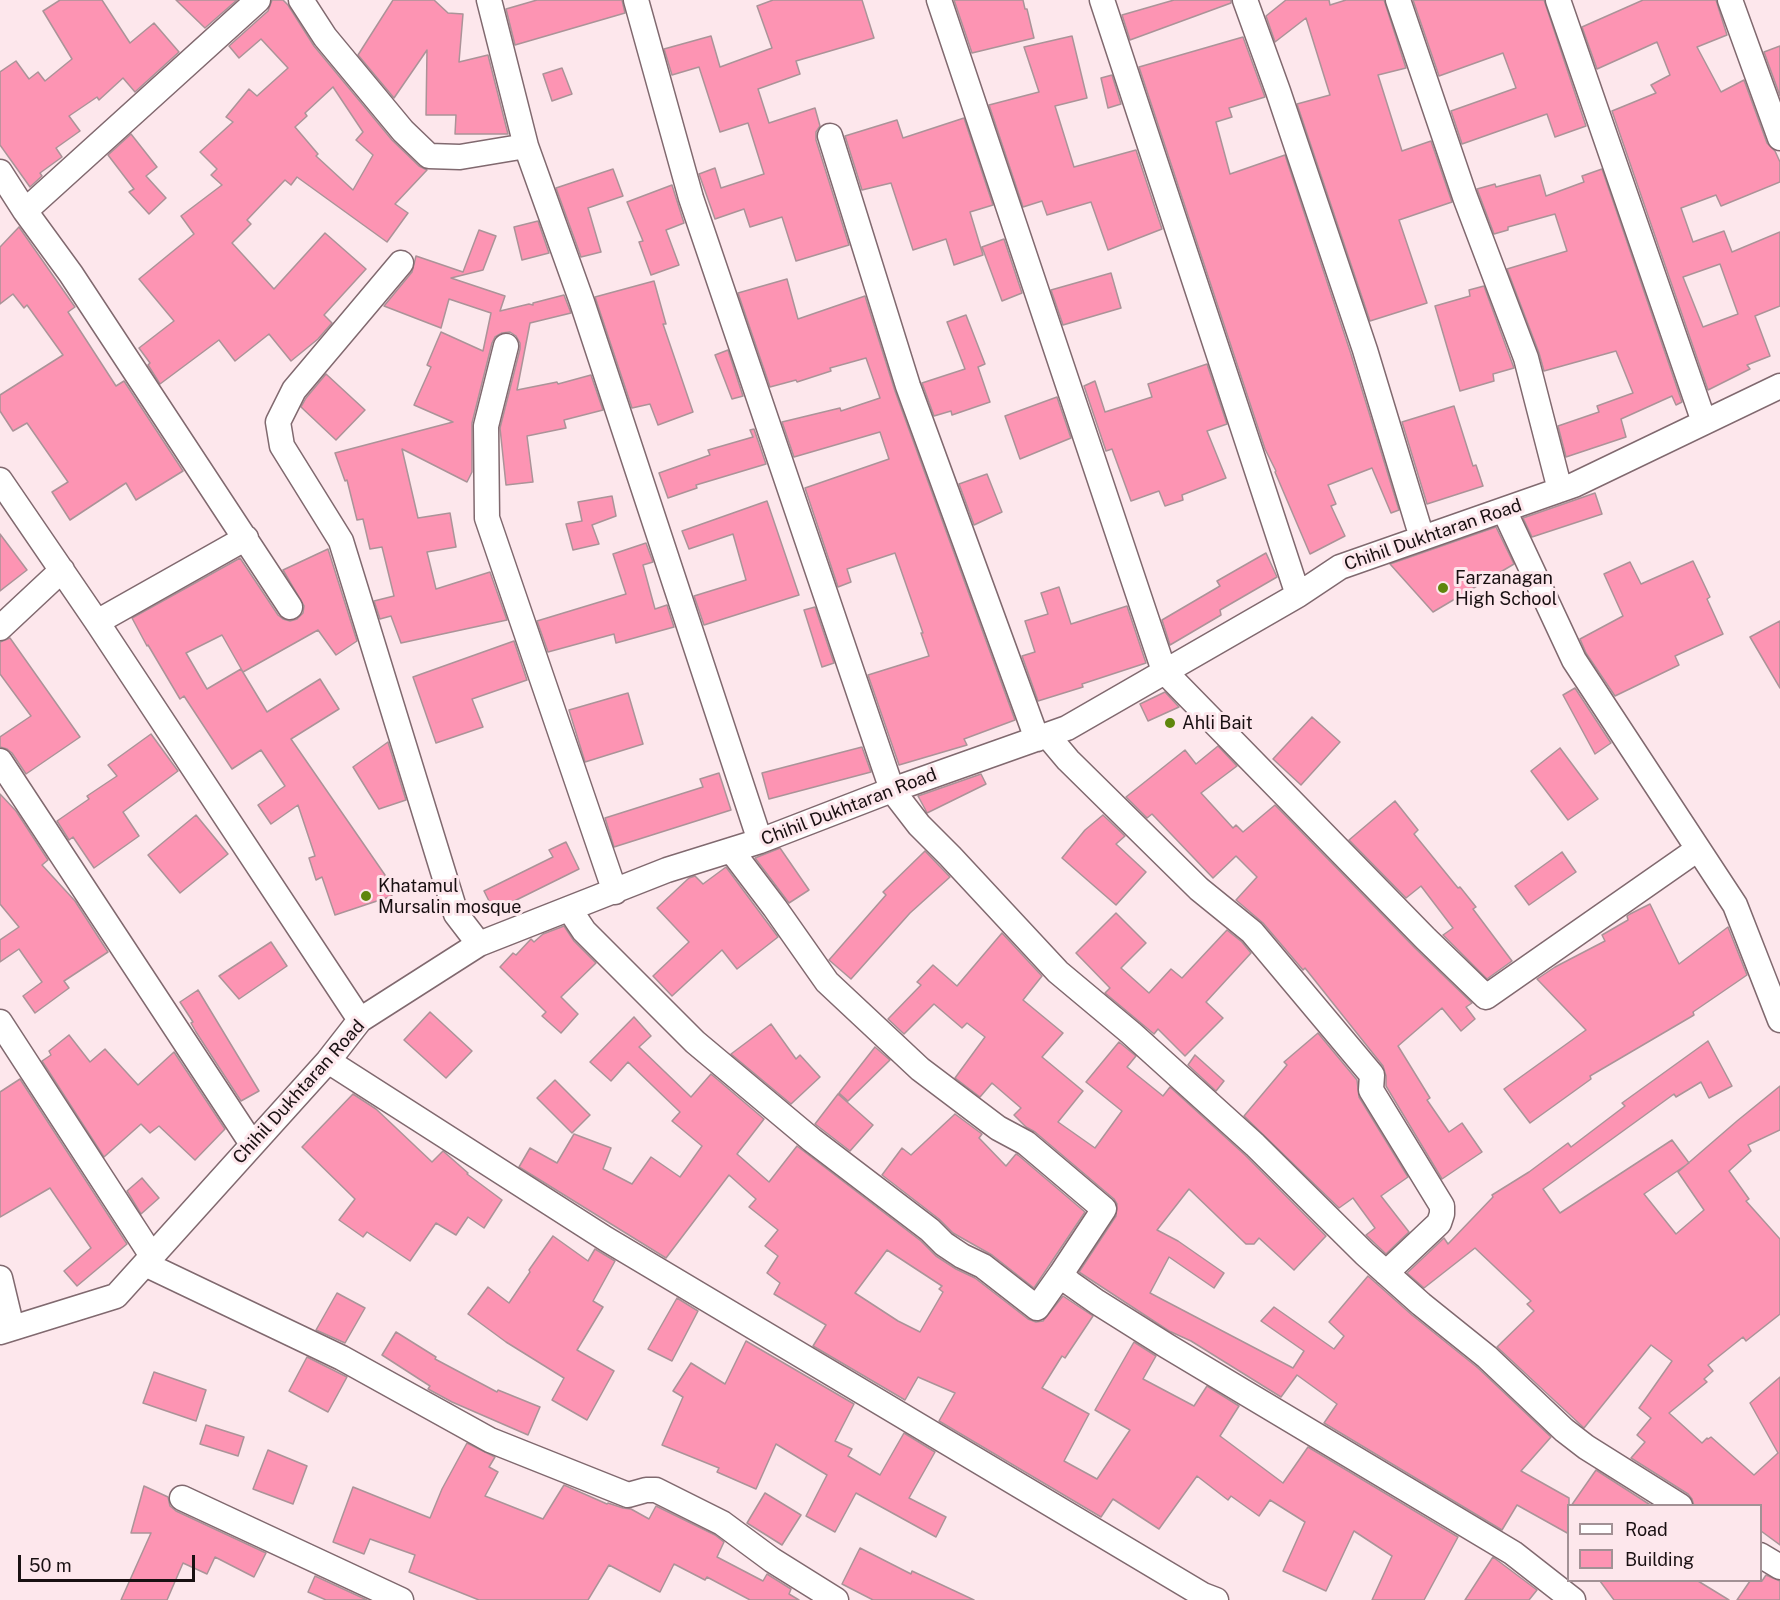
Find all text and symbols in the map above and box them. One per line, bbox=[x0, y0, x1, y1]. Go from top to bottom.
street label: Chihil Dukhtaran Road bbox=[1341, 494, 1525, 576]
place label: Farzanagan High School bbox=[1455, 567, 1557, 610]
marker: Farzanagan High School bbox=[1436, 581, 1450, 595]
place label: Ahli Bait bbox=[1182, 712, 1253, 734]
marker: Ahli Bait bbox=[1163, 716, 1177, 730]
street label: Chihil Dukhtaran Road bbox=[758, 764, 940, 850]
place label: Khatamul Mursalin mosque bbox=[378, 875, 521, 918]
marker: Khatamul Mursalin mosque bbox=[359, 889, 373, 903]
street label: Chihil Dukhtaran Road bbox=[229, 1016, 369, 1168]
legend bbox=[1567, 1504, 1762, 1582]
text: Road bbox=[1625, 1519, 1668, 1540]
scale bar bbox=[21, 1543, 198, 1581]
text: Building bbox=[1625, 1549, 1694, 1570]
text: 50 m bbox=[29, 1555, 72, 1576]

